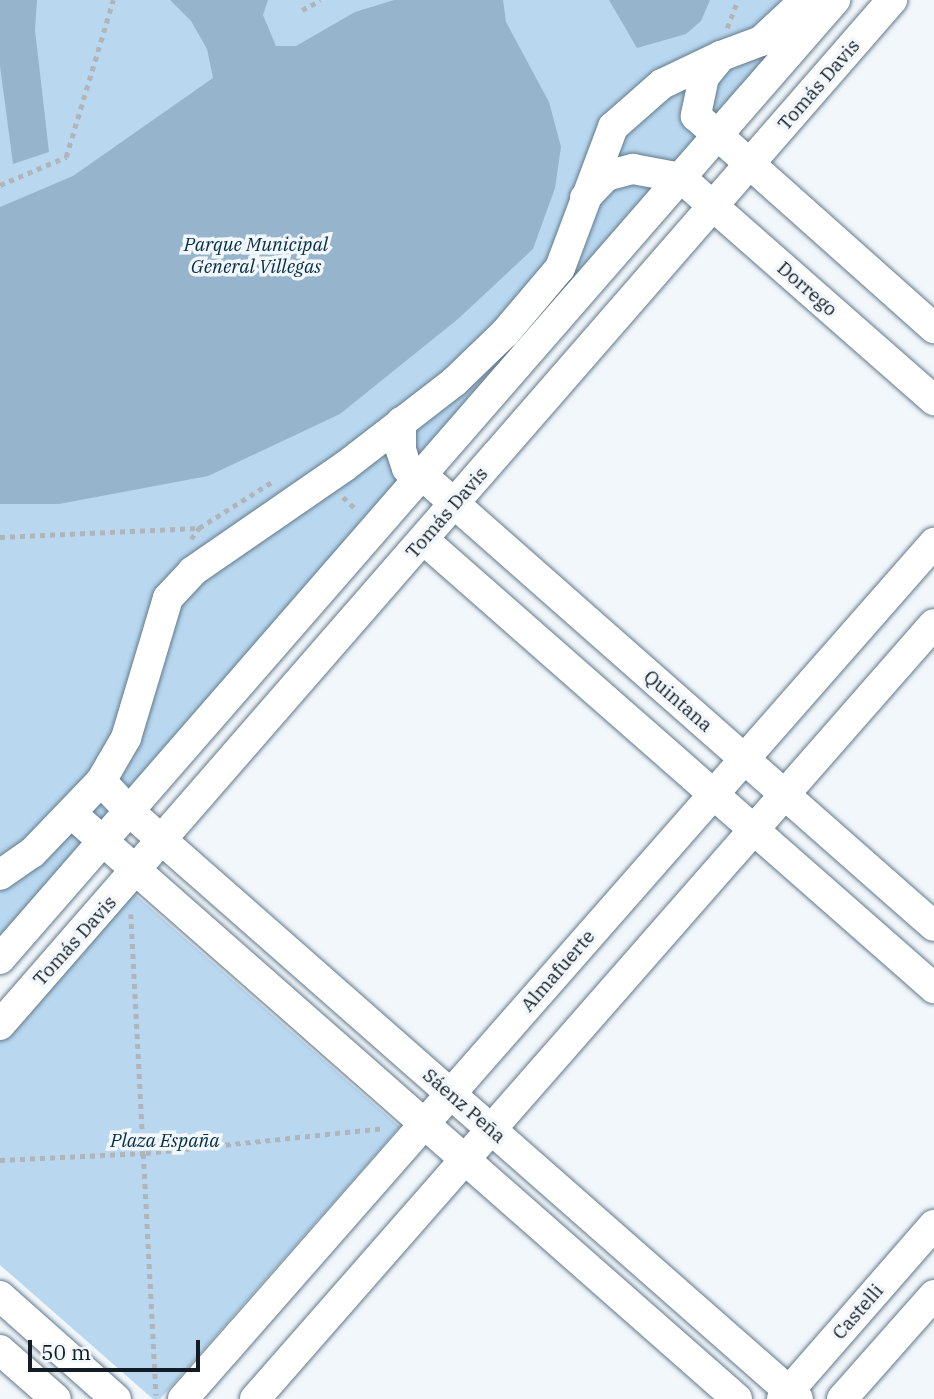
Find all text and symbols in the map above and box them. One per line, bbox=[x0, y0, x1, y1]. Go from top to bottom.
street label: Tomás Davis bbox=[773, 35, 865, 135]
park label: Parque Municipal General Villegas bbox=[184, 234, 328, 278]
street label: Dorrego bbox=[772, 257, 842, 321]
street label: Tomás Davis bbox=[401, 463, 493, 563]
street label: Quintana bbox=[639, 665, 717, 737]
street label: Tomás Davis bbox=[29, 891, 121, 991]
street label: Almafuerte bbox=[516, 925, 600, 1017]
street label: Sáenz Peña bbox=[418, 1064, 510, 1148]
park label: Plaza España bbox=[110, 1130, 220, 1152]
street label: Castelli bbox=[828, 1280, 888, 1344]
scale bar bbox=[32, 1326, 203, 1370]
text: 50 m bbox=[41, 1338, 91, 1366]

